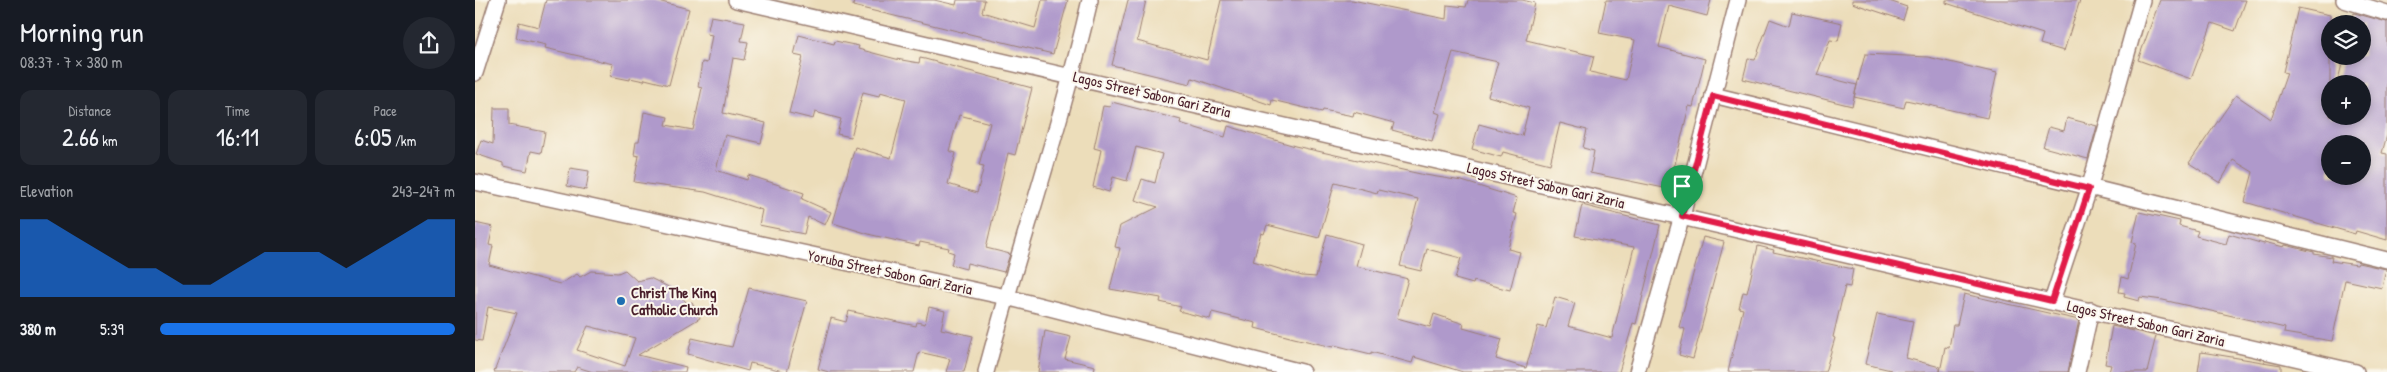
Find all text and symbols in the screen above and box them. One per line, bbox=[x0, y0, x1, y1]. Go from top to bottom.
text: Morning run bbox=[20, 13, 144, 51]
map controls bbox=[2321, 15, 2371, 185]
button: layers bbox=[2321, 15, 2371, 65]
button: share bbox=[403, 17, 455, 69]
text: 08:37 · 7 × 380 m bbox=[20, 51, 122, 73]
street label: Lagos Street Sabon Gari Zaria bbox=[1071, 66, 1233, 122]
button: + bbox=[2321, 75, 2371, 125]
text: Distance bbox=[68, 101, 111, 120]
text: Time bbox=[225, 101, 250, 120]
text: Pace bbox=[374, 101, 397, 120]
text: 2.66 bbox=[62, 120, 99, 154]
text: 16:11 bbox=[216, 120, 259, 154]
text: 6:05 bbox=[354, 120, 392, 154]
text: km bbox=[99, 131, 118, 150]
text: /km bbox=[392, 131, 416, 150]
button: − bbox=[2321, 135, 2371, 185]
street label: Lagos Street Sabon Gari Zaria bbox=[1465, 157, 1627, 213]
pin bbox=[1661, 165, 1703, 216]
icon: arrive bbox=[1668, 172, 1696, 200]
text: Elevation bbox=[20, 180, 73, 202]
text: 243–247 m bbox=[392, 180, 455, 202]
street label: Yoruba Street Sabon Gari Zaria bbox=[806, 244, 974, 300]
place label: Christ The King Catholic Church bbox=[631, 282, 718, 320]
marker: Christ The King Catholic Church bbox=[615, 295, 627, 307]
street label: Lagos Street Sabon Gari Zaria bbox=[2065, 295, 2227, 351]
text: 380 m bbox=[20, 318, 56, 340]
text: 5:39 bbox=[100, 318, 124, 340]

